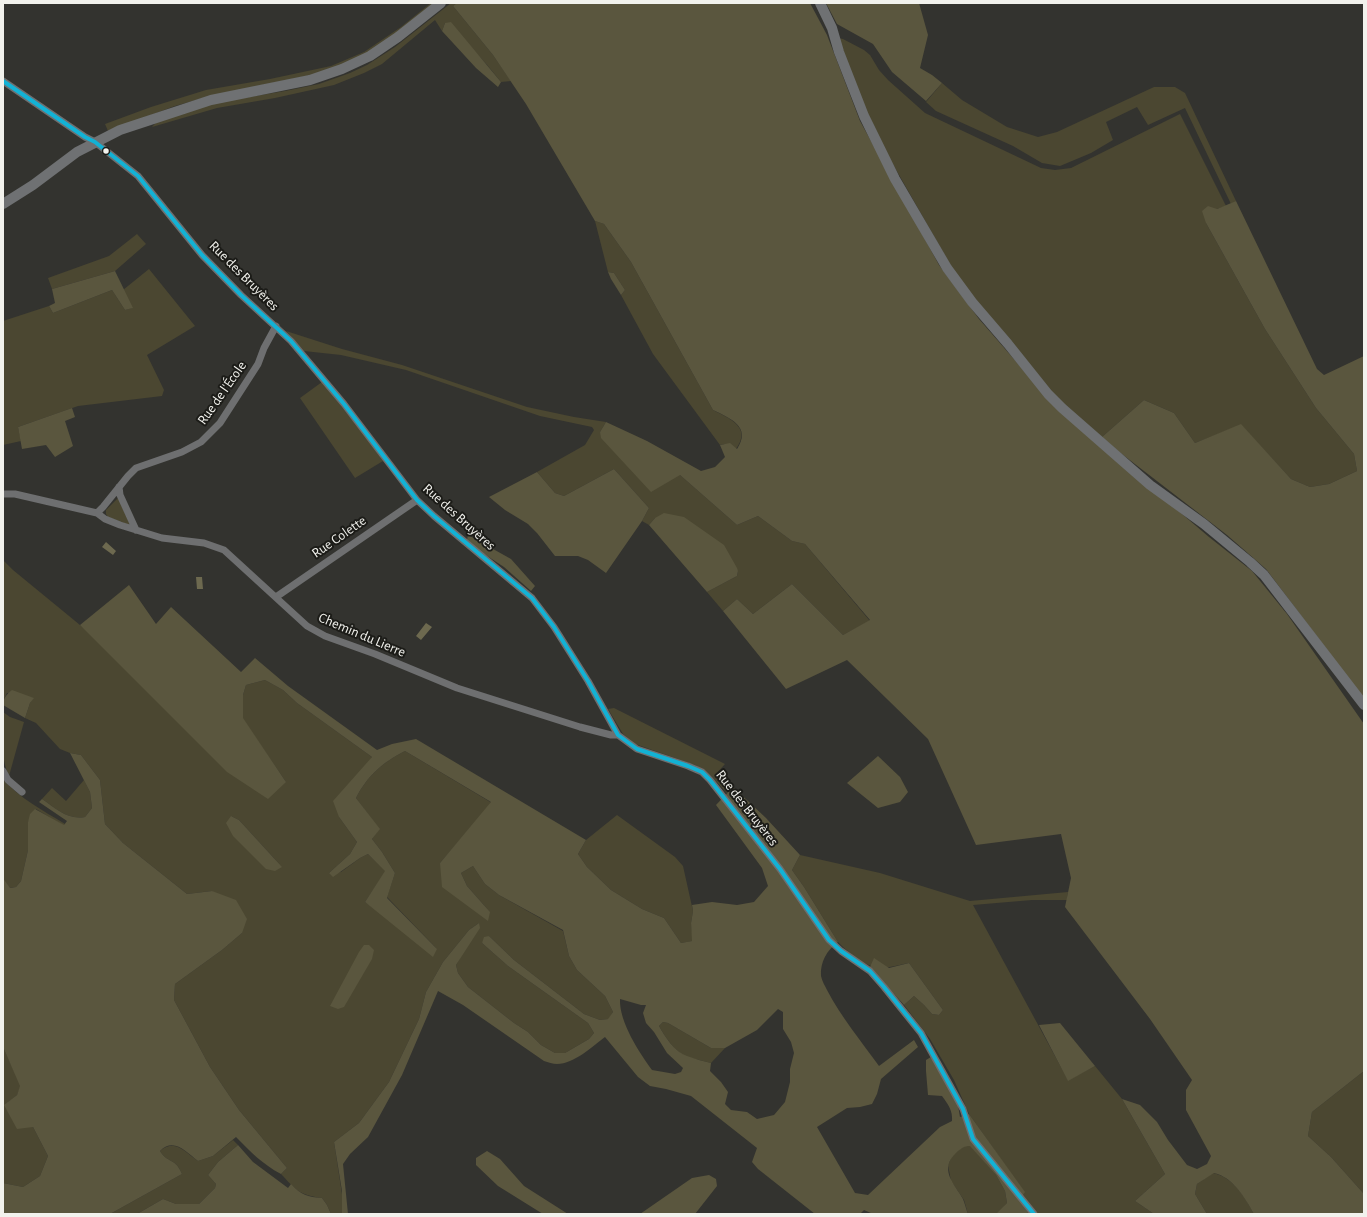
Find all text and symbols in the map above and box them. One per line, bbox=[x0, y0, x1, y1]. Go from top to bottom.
unlabelled marker bbox=[101, 146, 111, 156]
street label: Rue des Bruyères bbox=[206, 238, 282, 314]
street label: Rue de l'École bbox=[194, 358, 250, 428]
street label: Rue des Bruyères bbox=[419, 480, 499, 554]
street label: Rue Colette bbox=[309, 512, 369, 562]
street label: Chemin du Lierre bbox=[316, 609, 408, 661]
street label: Rue des Bruyères bbox=[712, 767, 782, 849]

